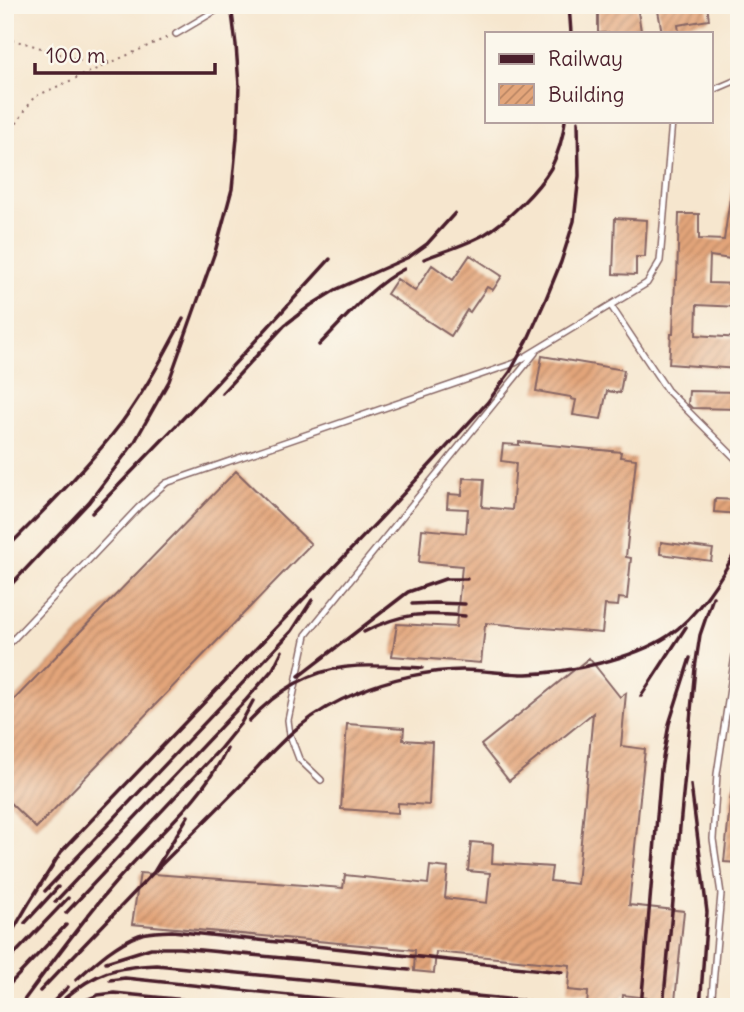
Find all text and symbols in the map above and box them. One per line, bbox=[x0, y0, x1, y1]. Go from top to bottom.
scale bar bbox=[35, 32, 215, 76]
legend bbox=[485, 32, 712, 122]
text: 100 m bbox=[46, 42, 105, 69]
text: Railway bbox=[548, 45, 623, 72]
text: Building bbox=[548, 81, 624, 108]

